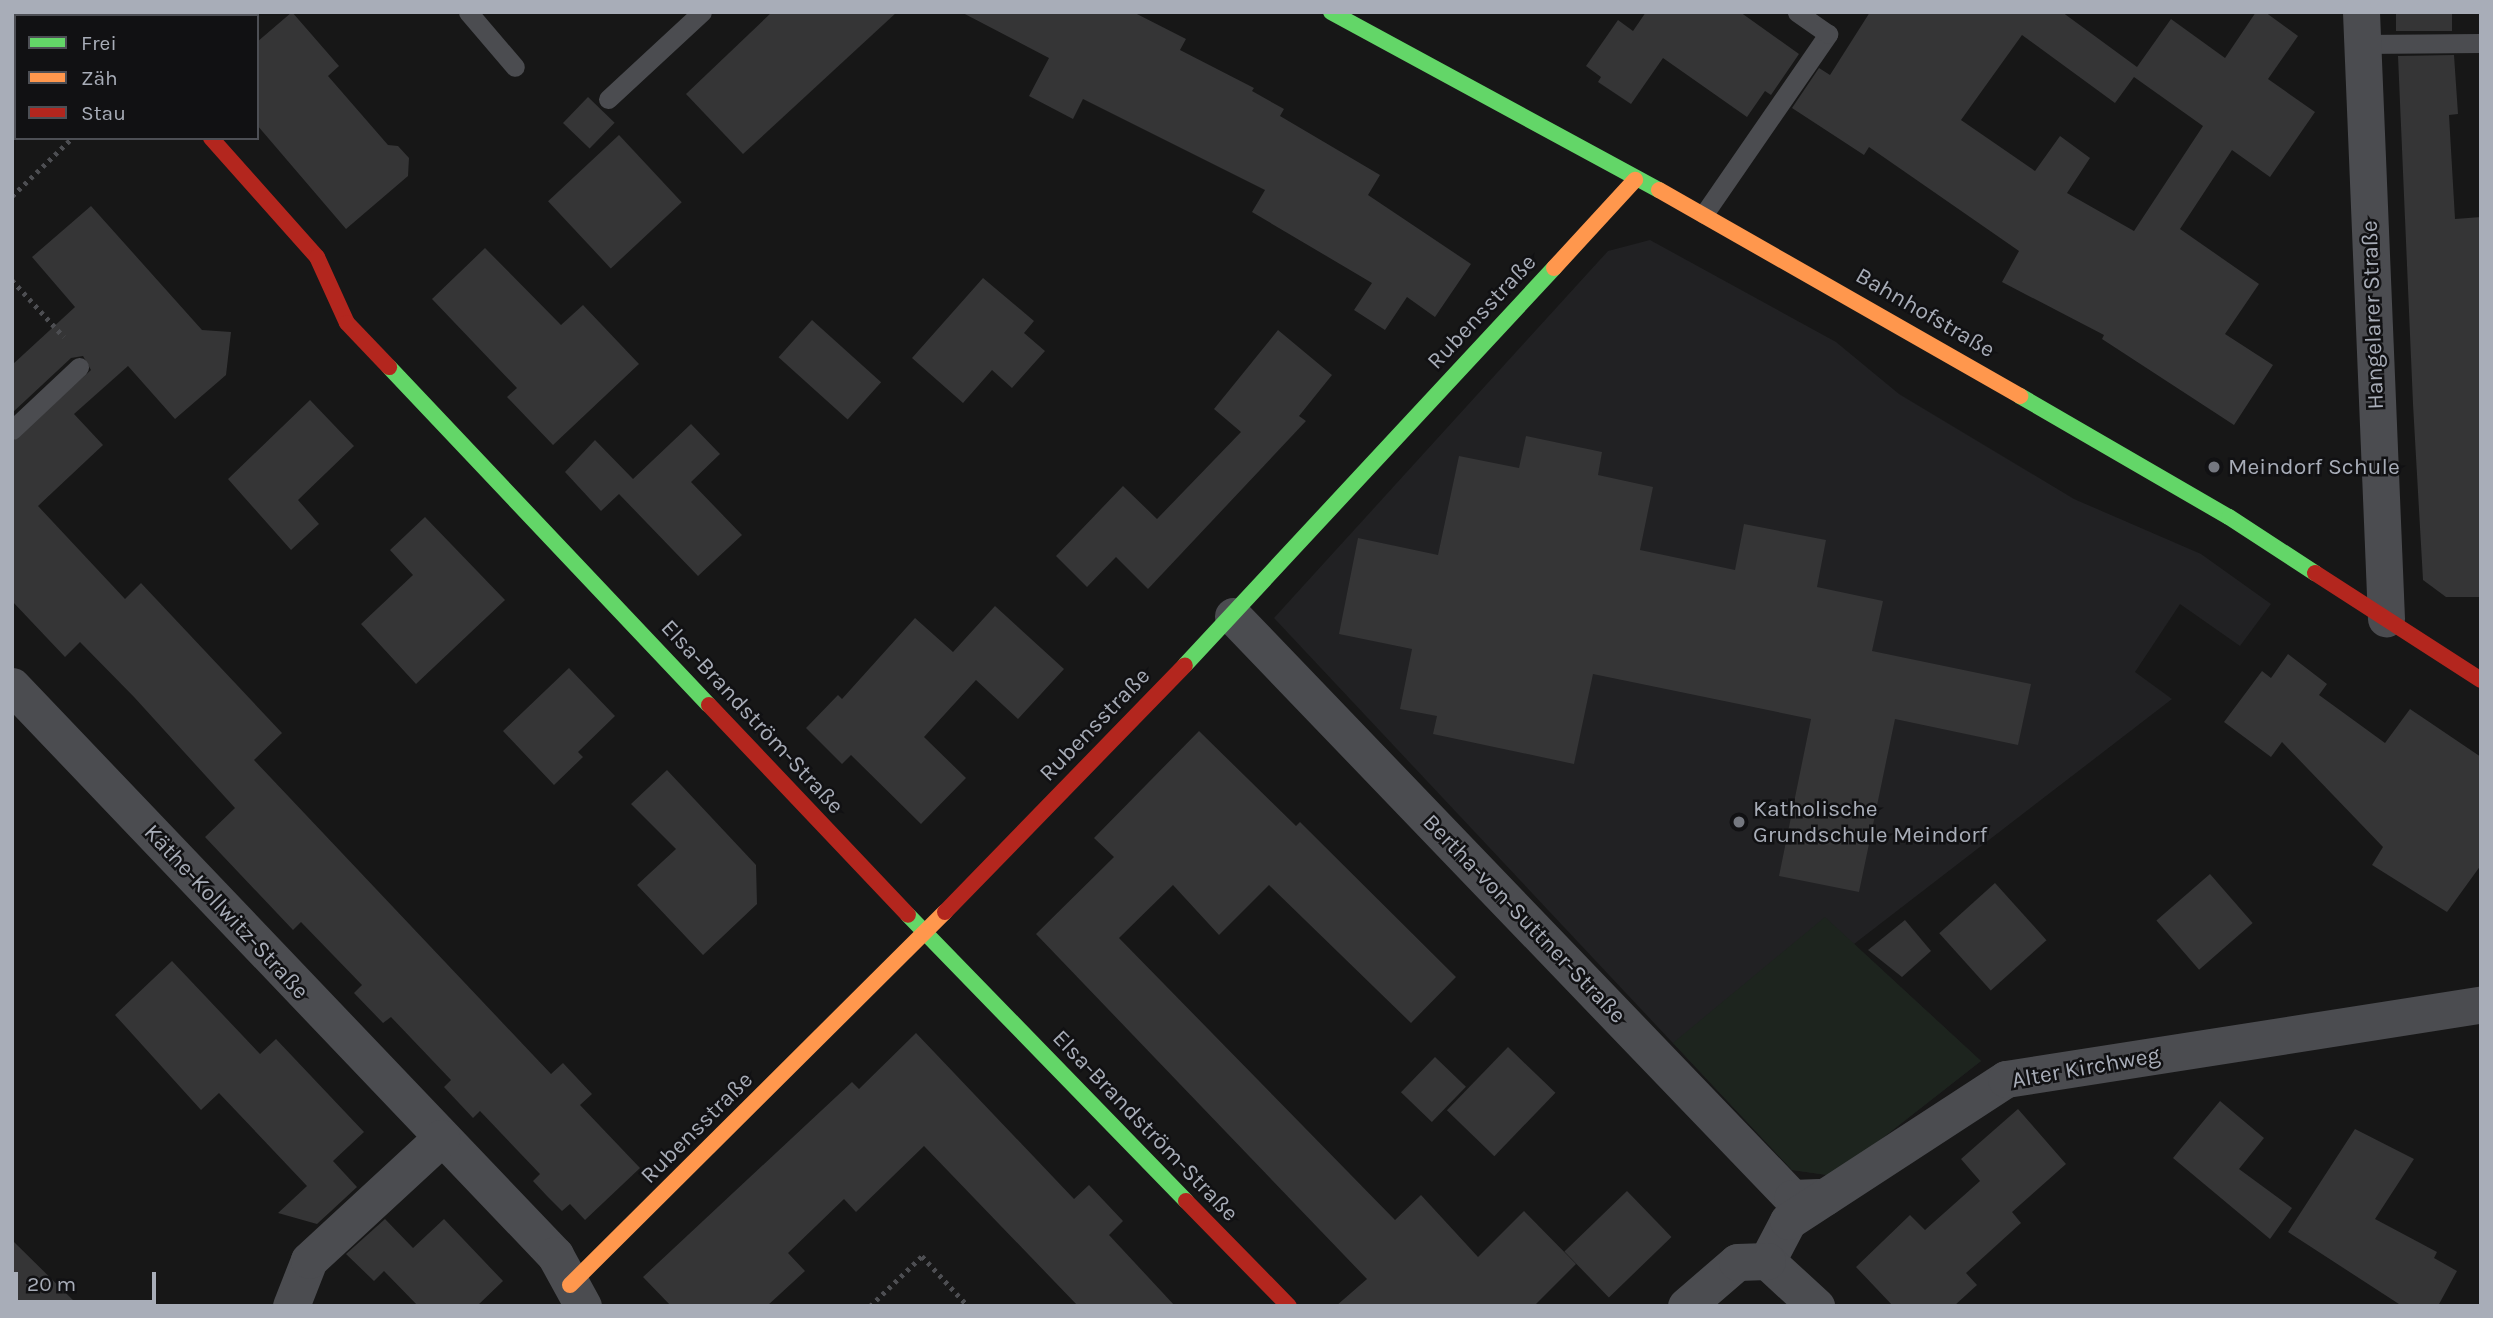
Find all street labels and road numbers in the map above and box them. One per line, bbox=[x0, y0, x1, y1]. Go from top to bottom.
street label: Hangelarer Straße bbox=[2356, 220, 2390, 410]
street label: Rubensstraße bbox=[1422, 249, 1542, 375]
street label: Bahnhofstraße bbox=[1850, 262, 2000, 364]
street label: Elsa-Brandström-Straße bbox=[655, 614, 849, 820]
street label: Rubensstraße bbox=[1034, 663, 1156, 787]
street label: Bertha-von-Suttner-Straße bbox=[1417, 809, 1631, 1029]
street label: Käthe-Kollwitz-Straße bbox=[138, 819, 314, 1005]
street label: Elsa-Brandström-Straße bbox=[1046, 1025, 1244, 1227]
street label: Alter Kirchweg bbox=[2010, 1041, 2162, 1095]
street label: Rubensstraße bbox=[635, 1066, 759, 1190]

